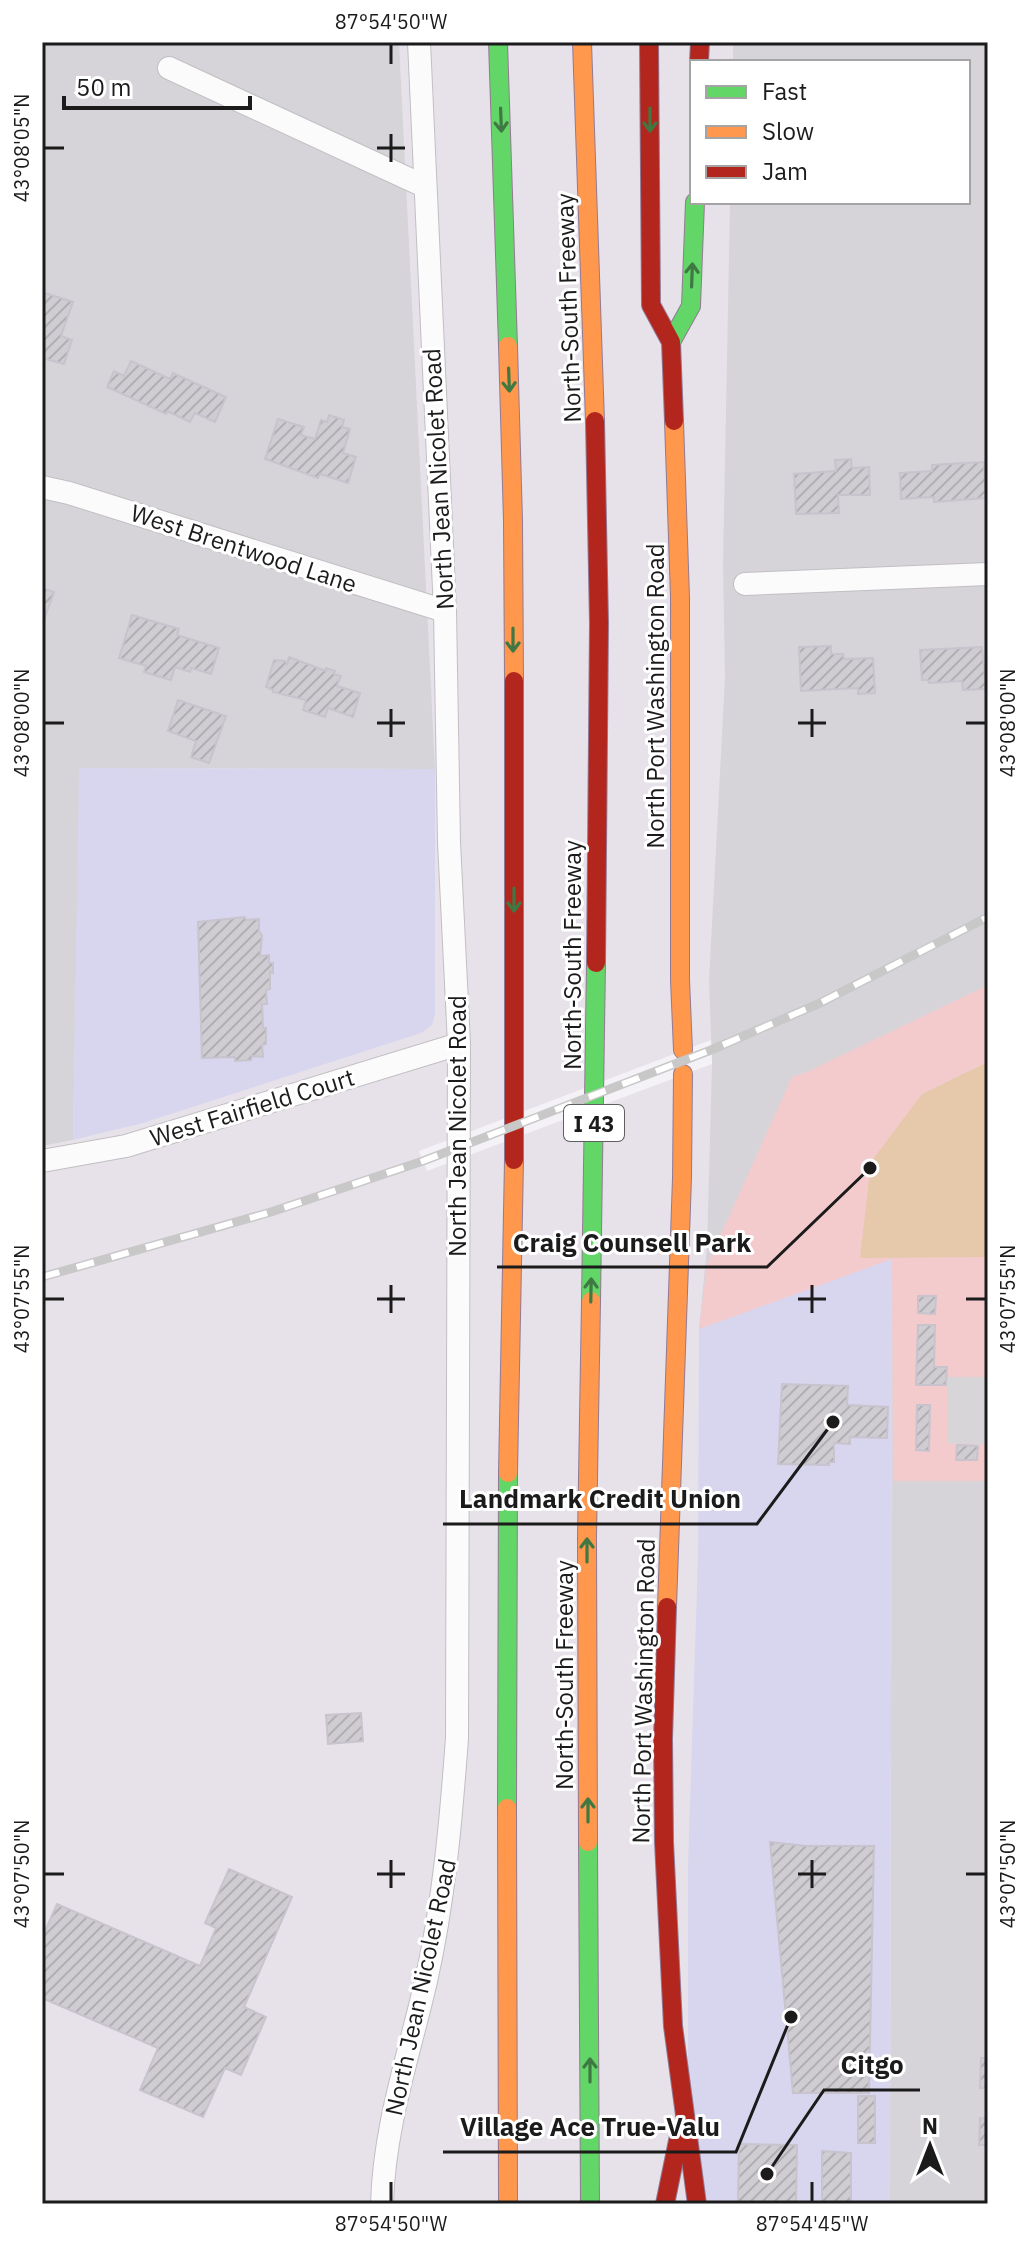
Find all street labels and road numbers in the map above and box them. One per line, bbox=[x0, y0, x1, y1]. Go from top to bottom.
street label: North-South Freeway bbox=[548, 193, 588, 423]
street label: North Jean Nicolet Road bbox=[415, 347, 461, 611]
street label: West Brentwood Lane bbox=[127, 496, 361, 600]
street label: North Port Washington Road bbox=[639, 543, 671, 849]
street label: North-South Freeway bbox=[556, 840, 588, 1070]
street label: North Jean Nicolet Road bbox=[441, 995, 473, 1257]
street label: West Fairfield Court bbox=[146, 1061, 358, 1153]
road number: I 43 bbox=[564, 1105, 624, 1141]
street label: North Port Washington Road bbox=[624, 1538, 662, 1844]
street label: North-South Freeway bbox=[548, 1560, 580, 1790]
street label: North Jean Nicolet Road bbox=[377, 1856, 463, 2118]

